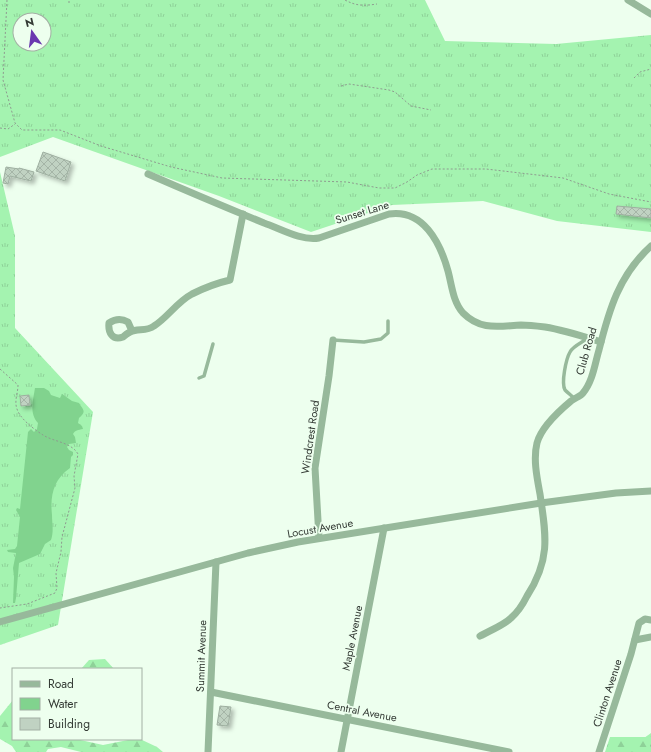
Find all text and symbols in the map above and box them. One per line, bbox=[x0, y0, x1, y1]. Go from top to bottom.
north arrow bbox=[12, 12, 52, 52]
text: N bbox=[23, 13, 36, 31]
street label: Sunset Lane bbox=[333, 196, 391, 228]
street label: Club Road bbox=[572, 325, 600, 377]
street label: Windcrest Road bbox=[297, 399, 323, 475]
street label: Locust Avenue bbox=[286, 514, 355, 542]
street label: Maple Avenue bbox=[338, 604, 366, 672]
street label: Summit Avenue bbox=[192, 619, 210, 692]
street label: Clinton Avenue bbox=[588, 657, 626, 729]
legend bbox=[12, 668, 142, 740]
text: Road bbox=[48, 675, 74, 693]
text: Water bbox=[48, 695, 79, 713]
street label: Central Avenue bbox=[326, 696, 399, 726]
text: Building bbox=[48, 715, 90, 733]

